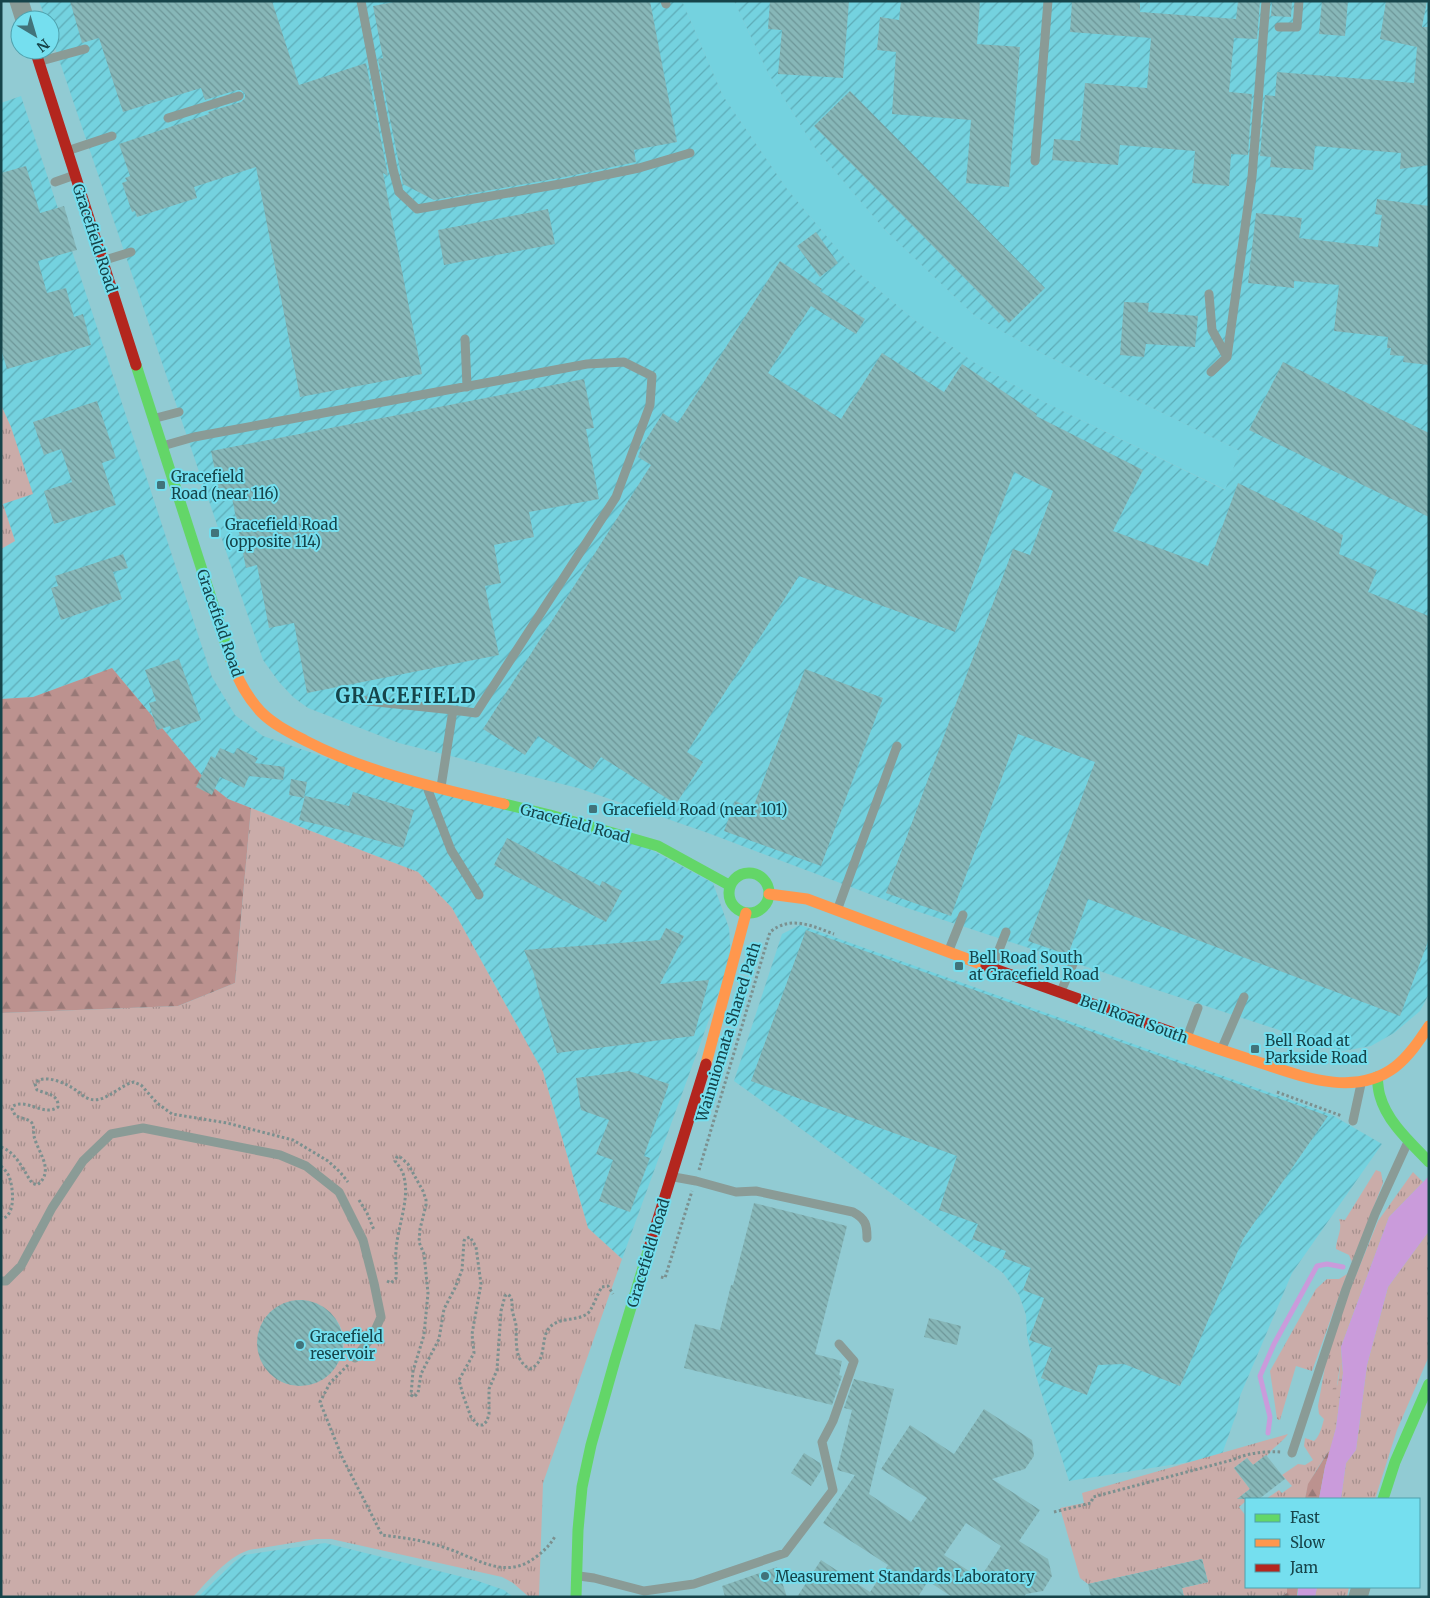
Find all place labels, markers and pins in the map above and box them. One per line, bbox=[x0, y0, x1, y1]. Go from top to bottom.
place label: Gracefield Road (near 116) bbox=[171, 467, 279, 503]
marker: Gracefield Road (near 116) bbox=[155, 479, 167, 491]
place label: Gracefield Road (opposite 114) bbox=[225, 515, 338, 551]
marker: Gracefield Road (opposite 114) bbox=[209, 527, 221, 539]
place label: Gracefield Road (near 101) bbox=[603, 800, 788, 819]
marker: Gracefield Road (near 101) bbox=[587, 803, 599, 815]
place label: Bell Road South at Gracefield Road bbox=[969, 948, 1099, 984]
marker: Bell Road South at Gracefield Road bbox=[953, 960, 965, 972]
place label: Bell Road at Parkside Road bbox=[1265, 1031, 1367, 1067]
marker: Bell Road at Parkside Road bbox=[1249, 1043, 1261, 1055]
place label: Gracefield reservoir bbox=[310, 1327, 383, 1363]
marker: Gracefield reservoir bbox=[294, 1339, 306, 1351]
place label: Measurement Standards Laboratory bbox=[775, 1567, 1035, 1586]
marker: Measurement Standards Laboratory bbox=[759, 1570, 771, 1582]

